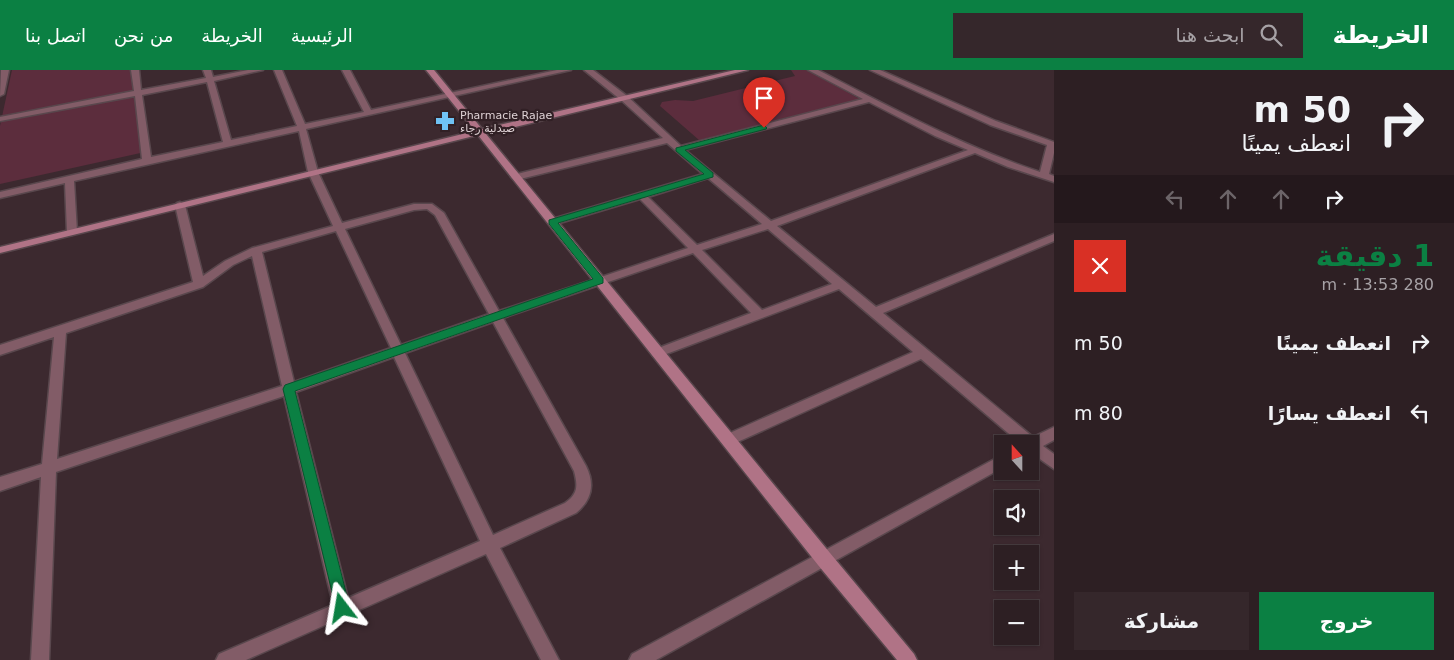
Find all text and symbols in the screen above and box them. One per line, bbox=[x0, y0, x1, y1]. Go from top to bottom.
search box bbox=[953, 13, 1303, 58]
icon: search bbox=[1257, 21, 1285, 49]
text: الخريطة bbox=[1333, 21, 1429, 49]
text: ابحث هنا bbox=[1176, 24, 1245, 46]
text: اتصل بنا bbox=[25, 25, 86, 46]
text: من نحن bbox=[114, 25, 173, 46]
text: الخريطة bbox=[201, 25, 263, 46]
text: الرئيسية bbox=[291, 25, 353, 46]
pin bbox=[743, 77, 785, 128]
icon: arrive bbox=[750, 84, 778, 112]
text: 50 m bbox=[1254, 90, 1351, 130]
icon: right bbox=[1369, 90, 1434, 155]
place label: Pharmacie Rajae صيدلية رجاء bbox=[460, 109, 552, 135]
pharmacy icon: Pharmacie Rajae صيدلية رجاء bbox=[434, 110, 456, 132]
text: انعطف يمينًا bbox=[1242, 131, 1351, 156]
icon: left bbox=[1161, 185, 1189, 213]
icon: ahead bbox=[1214, 185, 1242, 213]
icon: ahead bbox=[1267, 185, 1295, 213]
icon: right bbox=[1320, 185, 1348, 213]
text: 1 دقيقة bbox=[1316, 238, 1434, 273]
button: close bbox=[1074, 240, 1126, 292]
text: 280 m · 13:53 bbox=[1321, 275, 1434, 294]
icon: right bbox=[1406, 329, 1434, 357]
text: 50 m bbox=[1074, 332, 1123, 354]
text: انعطف يمينًا bbox=[1276, 332, 1391, 354]
icon: left bbox=[1406, 399, 1434, 427]
text: 80 m bbox=[1074, 402, 1123, 424]
text: انعطف يسارًا bbox=[1268, 402, 1391, 424]
north arrow bbox=[994, 435, 1039, 480]
map controls bbox=[994, 435, 1039, 645]
button: sound bbox=[994, 490, 1039, 535]
button: + bbox=[994, 545, 1039, 590]
position arrow bbox=[315, 581, 367, 633]
button: مشاركة bbox=[1074, 592, 1249, 650]
button: خروج bbox=[1259, 592, 1434, 650]
button: − bbox=[994, 600, 1039, 645]

